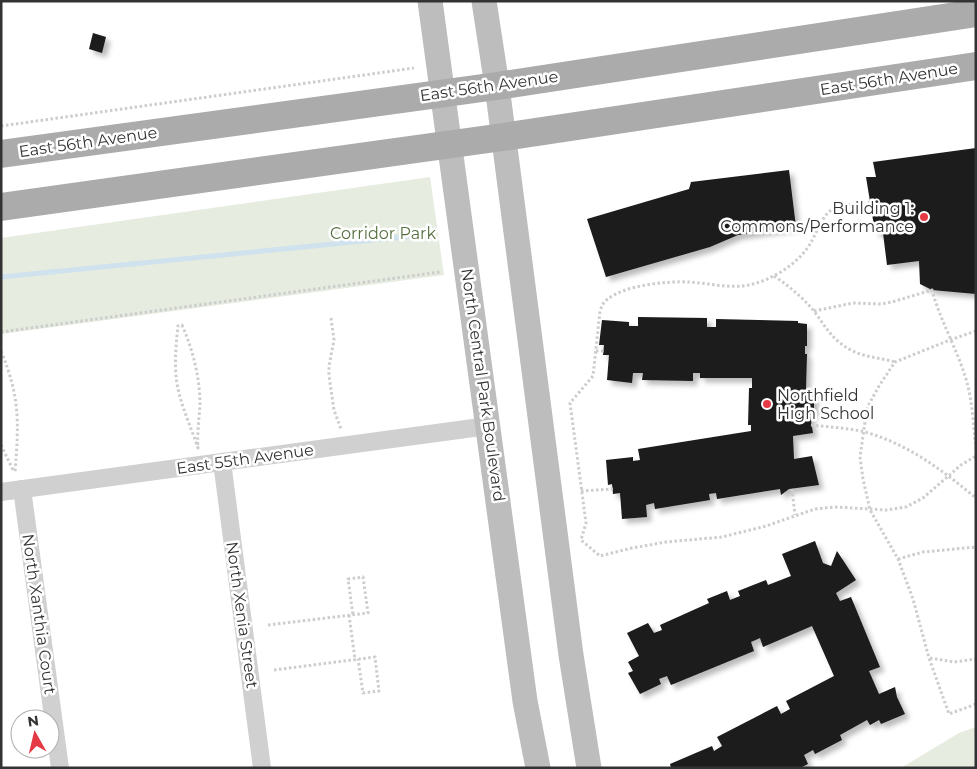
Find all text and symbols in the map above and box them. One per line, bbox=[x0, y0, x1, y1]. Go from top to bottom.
street label: East 56th Avenue bbox=[819, 59, 959, 99]
street label: East 56th Avenue bbox=[419, 67, 559, 105]
street label: East 56th Avenue bbox=[18, 123, 158, 161]
place label: Building 1: Commons/Performance bbox=[720, 199, 914, 236]
marker: Building 1: Commons/Performance bbox=[918, 211, 930, 223]
park label: Corridor Park bbox=[330, 224, 436, 243]
street label: North Central Park Boulevard bbox=[457, 267, 509, 503]
place label: Northfield High School bbox=[777, 386, 874, 423]
marker: Northfield High School bbox=[761, 398, 773, 410]
street label: East 55th Avenue bbox=[175, 440, 315, 478]
street label: North Xanthia Court bbox=[18, 533, 60, 696]
street label: North Xenia Street bbox=[222, 540, 262, 690]
north arrow bbox=[10, 709, 60, 759]
text: N bbox=[26, 711, 40, 731]

